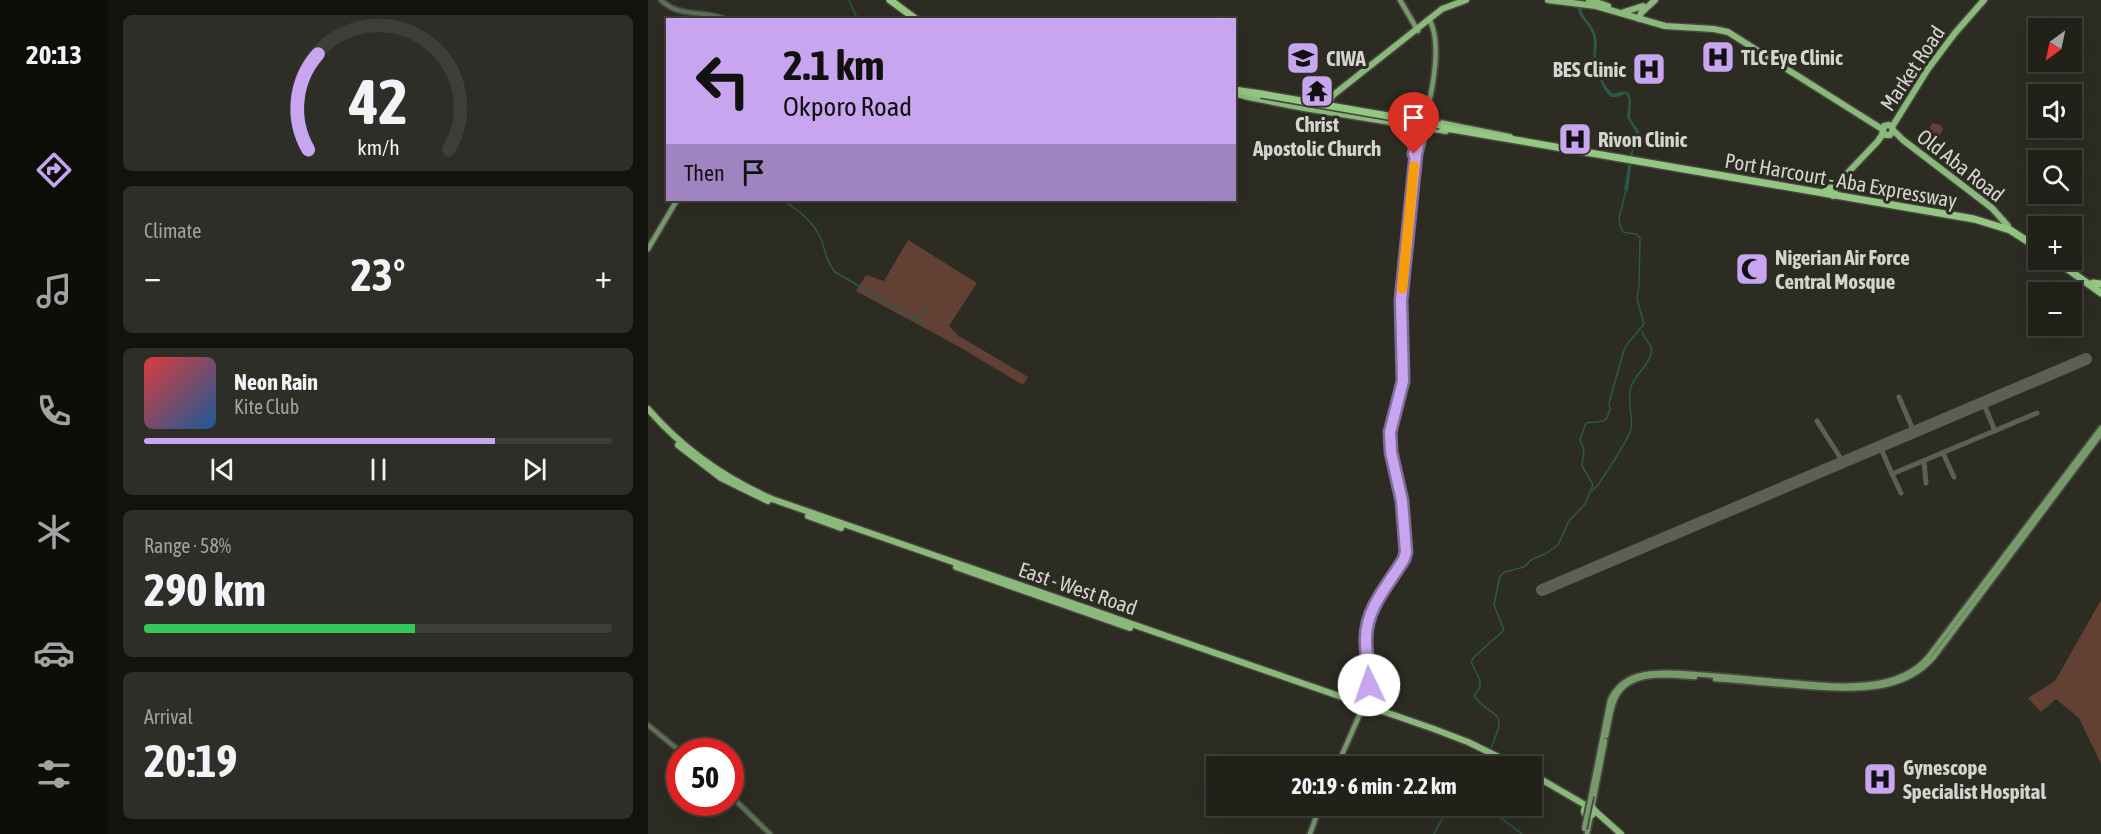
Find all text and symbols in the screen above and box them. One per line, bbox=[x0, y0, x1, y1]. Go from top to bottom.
north arrow bbox=[2028, 18, 2082, 72]
map controls bbox=[2028, 18, 2082, 336]
street label: Market Road bbox=[1875, 21, 1949, 115]
text: 20:13 bbox=[26, 39, 82, 70]
hospital icon: TLC Eye Clinic bbox=[1700, 39, 1736, 75]
school or university icon: CIWA bbox=[1285, 40, 1321, 76]
text: 2.1 km bbox=[783, 41, 884, 89]
icon: left bbox=[684, 42, 762, 120]
place label: TLC Eye Clinic bbox=[1741, 45, 1843, 69]
place label: CIWA bbox=[1326, 46, 1367, 70]
hospital icon: BES Clinic bbox=[1631, 51, 1667, 87]
place label: BES Clinic bbox=[1553, 57, 1626, 81]
text: 42 bbox=[348, 66, 407, 137]
temple icon: Christ Apostolic Church bbox=[1299, 73, 1335, 109]
button: sound bbox=[2028, 84, 2082, 138]
text: Okporo Road bbox=[783, 91, 912, 122]
pin bbox=[1388, 92, 1439, 154]
icon: arrive bbox=[1397, 101, 1430, 134]
place label: Christ Apostolic Church bbox=[1252, 112, 1381, 160]
hospital icon: Rivon Clinic bbox=[1557, 121, 1593, 157]
street label: Old Aba Road bbox=[1913, 124, 2009, 206]
place label: Rivon Clinic bbox=[1598, 127, 1688, 151]
text: km/h bbox=[357, 135, 399, 160]
street label: Port Harcourt - Aba Expressway bbox=[1723, 148, 1959, 212]
icon: directions bbox=[33, 149, 75, 191]
button: search bbox=[2028, 150, 2082, 204]
icon: arrive bbox=[737, 156, 770, 189]
text: Then bbox=[684, 160, 725, 186]
button: + bbox=[2028, 216, 2082, 270]
text: Climate bbox=[144, 219, 201, 242]
place label: Nigerian Air Force Central Mosque bbox=[1775, 245, 1910, 293]
text: 23° bbox=[351, 249, 405, 301]
mosque icon: Nigerian Air Force Central Mosque bbox=[1734, 251, 1770, 287]
text: − bbox=[144, 257, 161, 295]
text: + bbox=[595, 257, 612, 295]
icon: music bbox=[33, 270, 75, 312]
button: − bbox=[2028, 282, 2082, 336]
text: Neon Rain bbox=[234, 369, 318, 395]
icon: phone bbox=[33, 390, 75, 432]
text: Kite Club bbox=[234, 395, 299, 418]
icon: previous bbox=[206, 453, 239, 486]
icon: pause bbox=[362, 453, 395, 486]
icon: next bbox=[518, 453, 551, 486]
icon: climate bbox=[33, 511, 75, 553]
text: Range · 58% bbox=[144, 534, 231, 557]
street label: East - West Road bbox=[1016, 557, 1140, 619]
text: 290 km bbox=[144, 564, 266, 616]
icon: car bbox=[33, 632, 75, 674]
position arrow bbox=[1337, 653, 1401, 717]
text: Arrival bbox=[144, 705, 193, 728]
text: 20:19 bbox=[144, 735, 238, 787]
speed limit sign: 50 bbox=[666, 738, 744, 816]
icon: filters bbox=[33, 753, 75, 795]
place label: Gynescope Specialist Hospital bbox=[1903, 755, 2046, 803]
hospital icon: Gynescope Specialist Hospital bbox=[1862, 761, 1898, 797]
text: 20:19 · 6 min · 2.2 km bbox=[1291, 773, 1457, 799]

